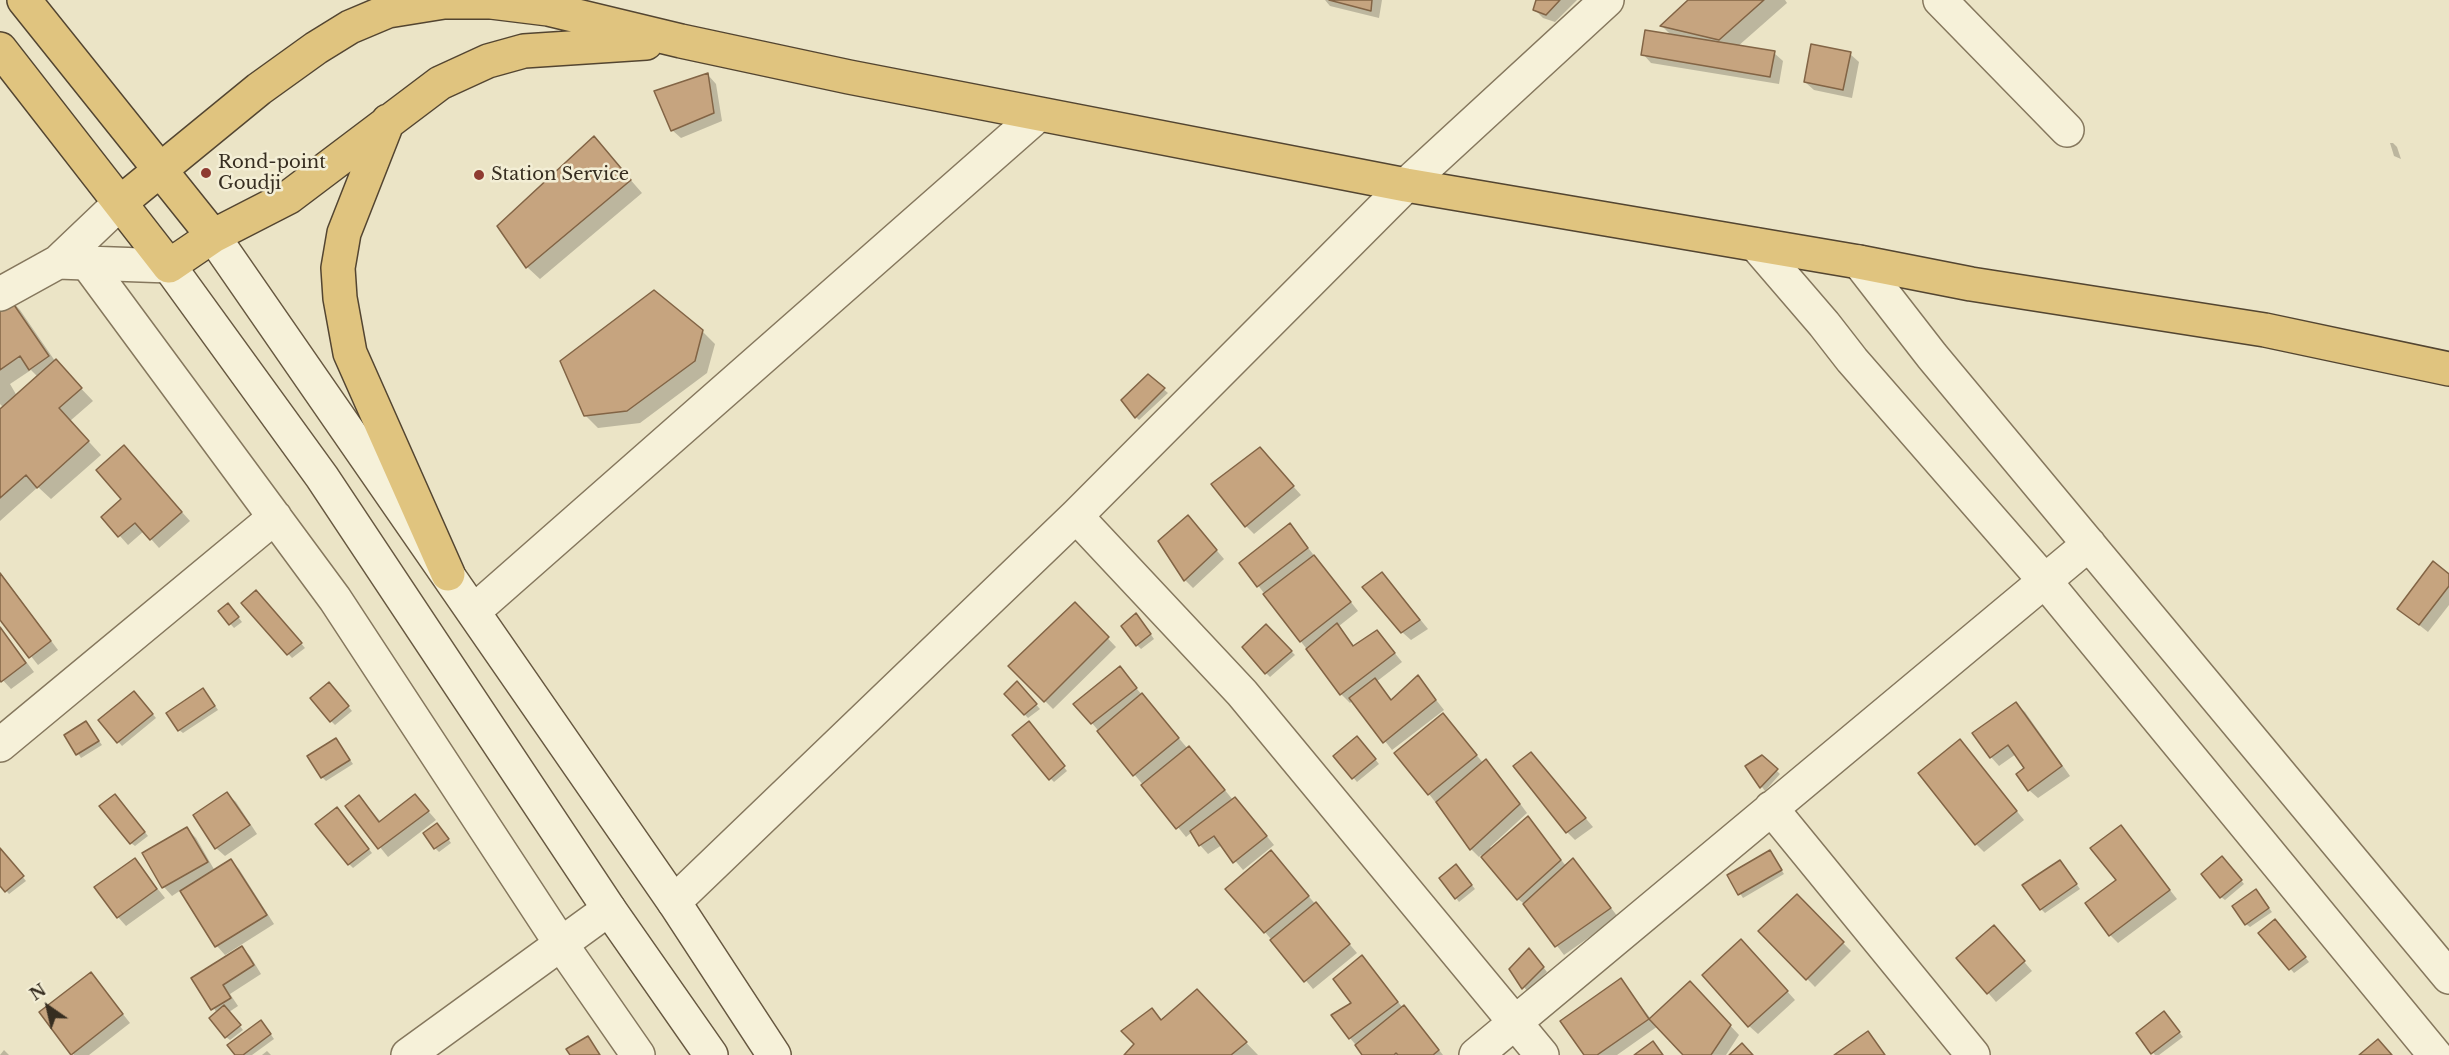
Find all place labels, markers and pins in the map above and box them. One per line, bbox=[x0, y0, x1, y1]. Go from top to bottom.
place label: Rond-point Goudji bbox=[218, 152, 326, 195]
place label: Station Service bbox=[491, 164, 629, 186]
marker: Rond-point Goudji bbox=[199, 166, 213, 180]
marker: Station Service bbox=[472, 168, 486, 182]

